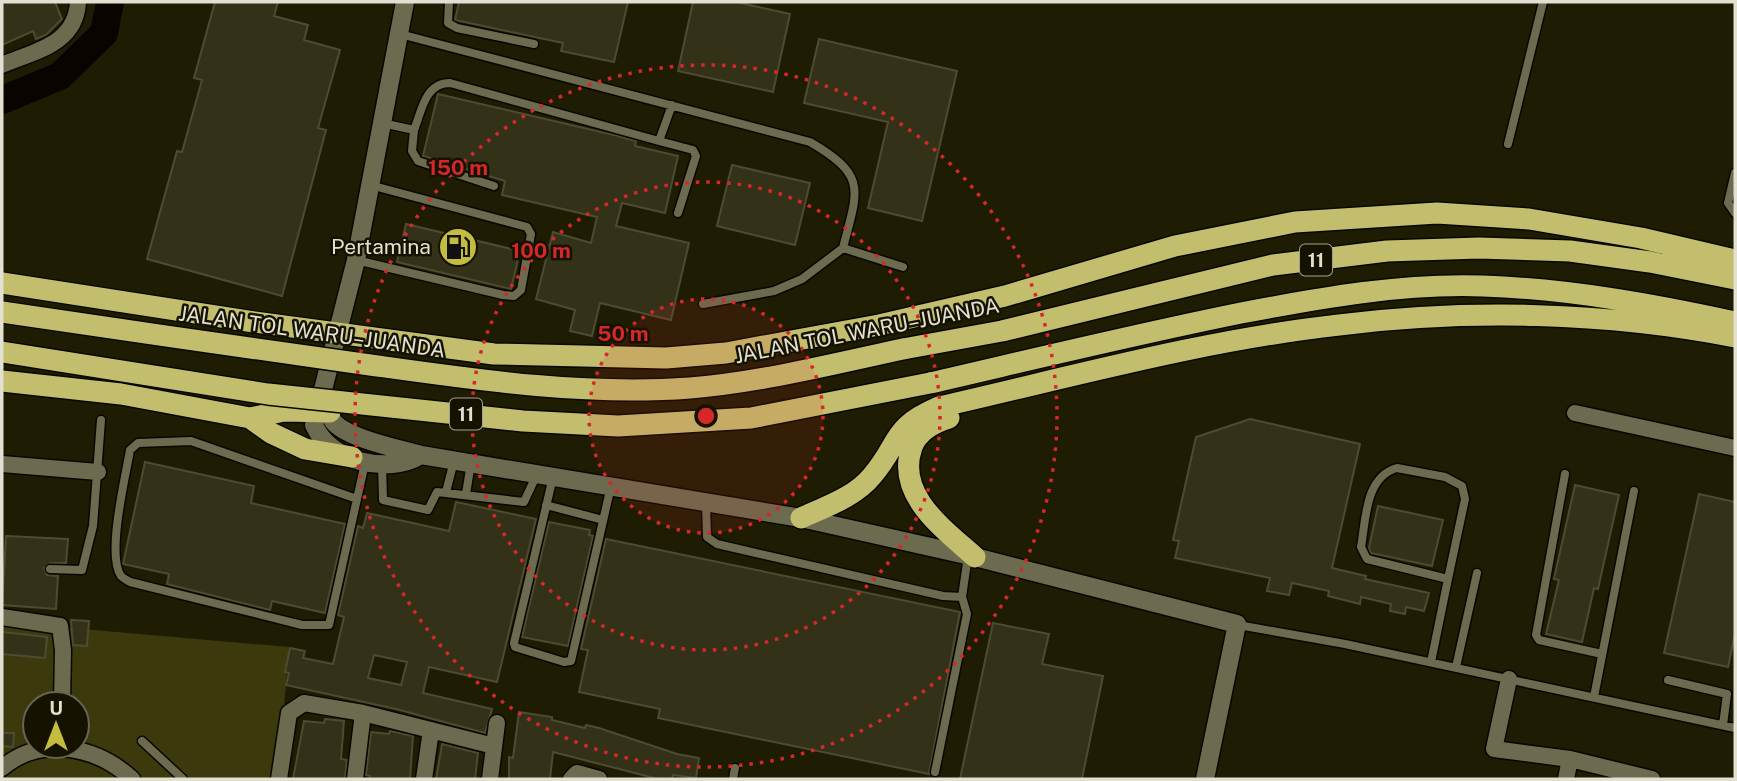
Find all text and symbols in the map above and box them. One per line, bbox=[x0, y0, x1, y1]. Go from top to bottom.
text: 150 m bbox=[428, 155, 488, 180]
fuel station icon: Pertamina bbox=[437, 226, 479, 268]
place label: Pertamina bbox=[331, 234, 431, 259]
text: 100 m bbox=[511, 238, 571, 263]
road number: 11 bbox=[1300, 244, 1332, 276]
street label: JALAN TOL WARU–JUANDA bbox=[733, 293, 1001, 368]
street label: JALAN TOL WARU–JUANDA bbox=[177, 300, 447, 363]
text: 50 m bbox=[597, 321, 649, 346]
road number: 11 bbox=[450, 398, 482, 430]
centre of rings bbox=[694, 404, 718, 428]
north arrow bbox=[21, 690, 91, 760]
text: U bbox=[49, 697, 63, 719]

